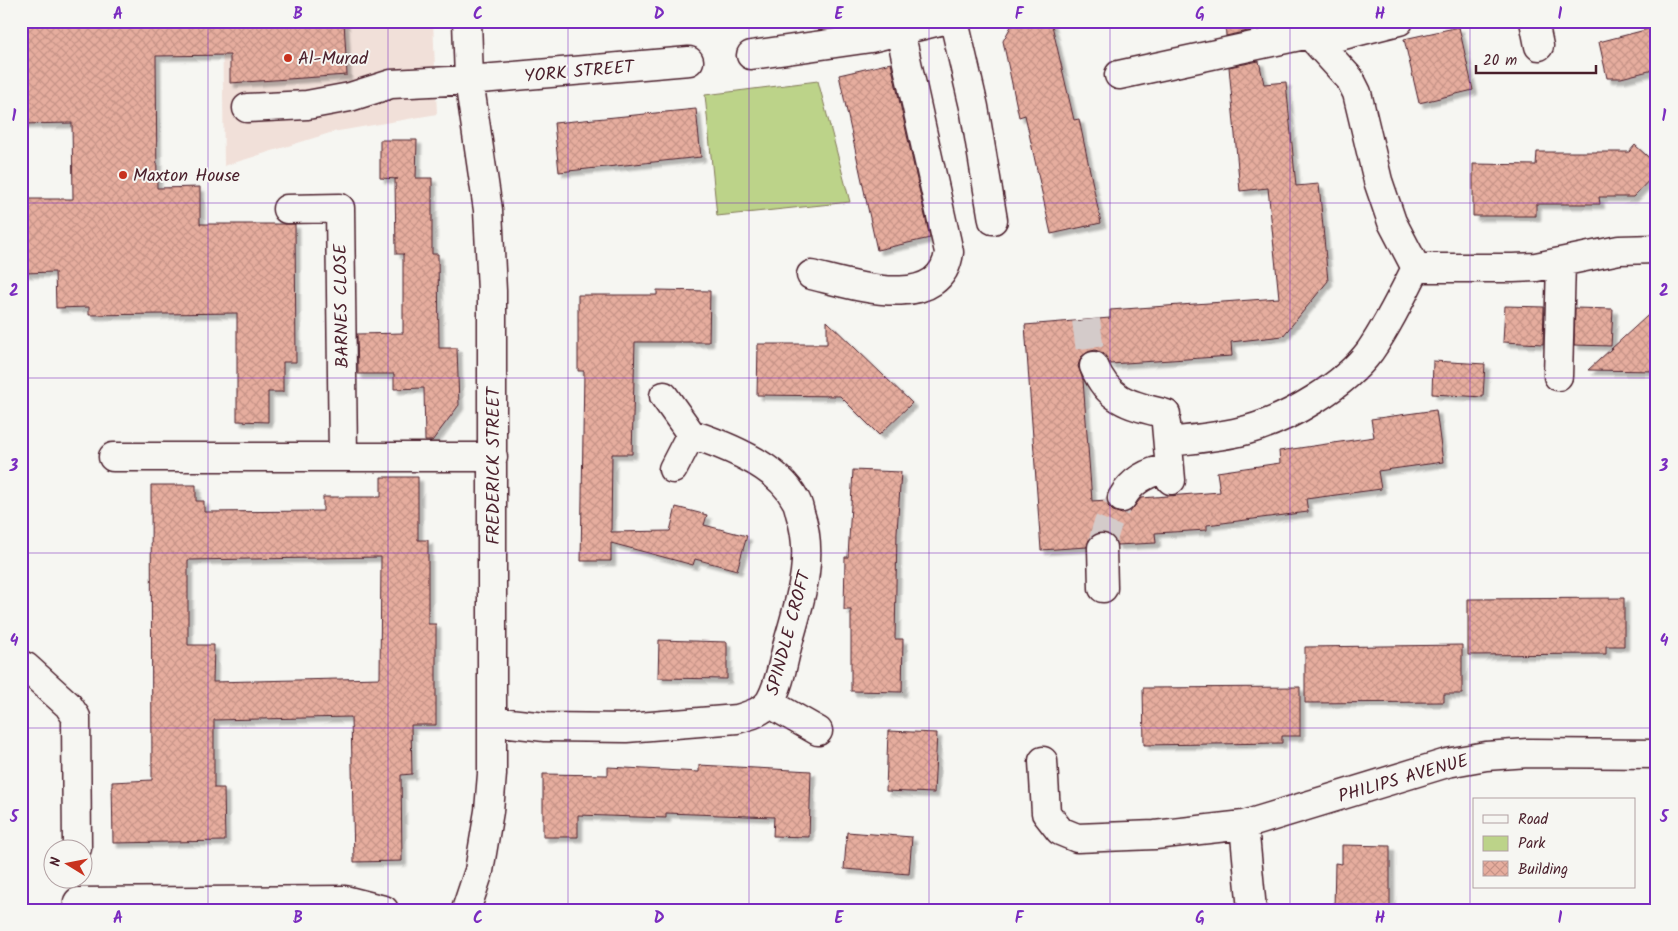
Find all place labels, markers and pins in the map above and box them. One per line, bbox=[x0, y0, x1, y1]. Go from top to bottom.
place label: Al-Murad bbox=[298, 45, 369, 74]
marker: Al-Murad bbox=[282, 52, 294, 64]
place label: Maxton House bbox=[133, 162, 240, 191]
marker: Maxton House bbox=[117, 169, 129, 181]

